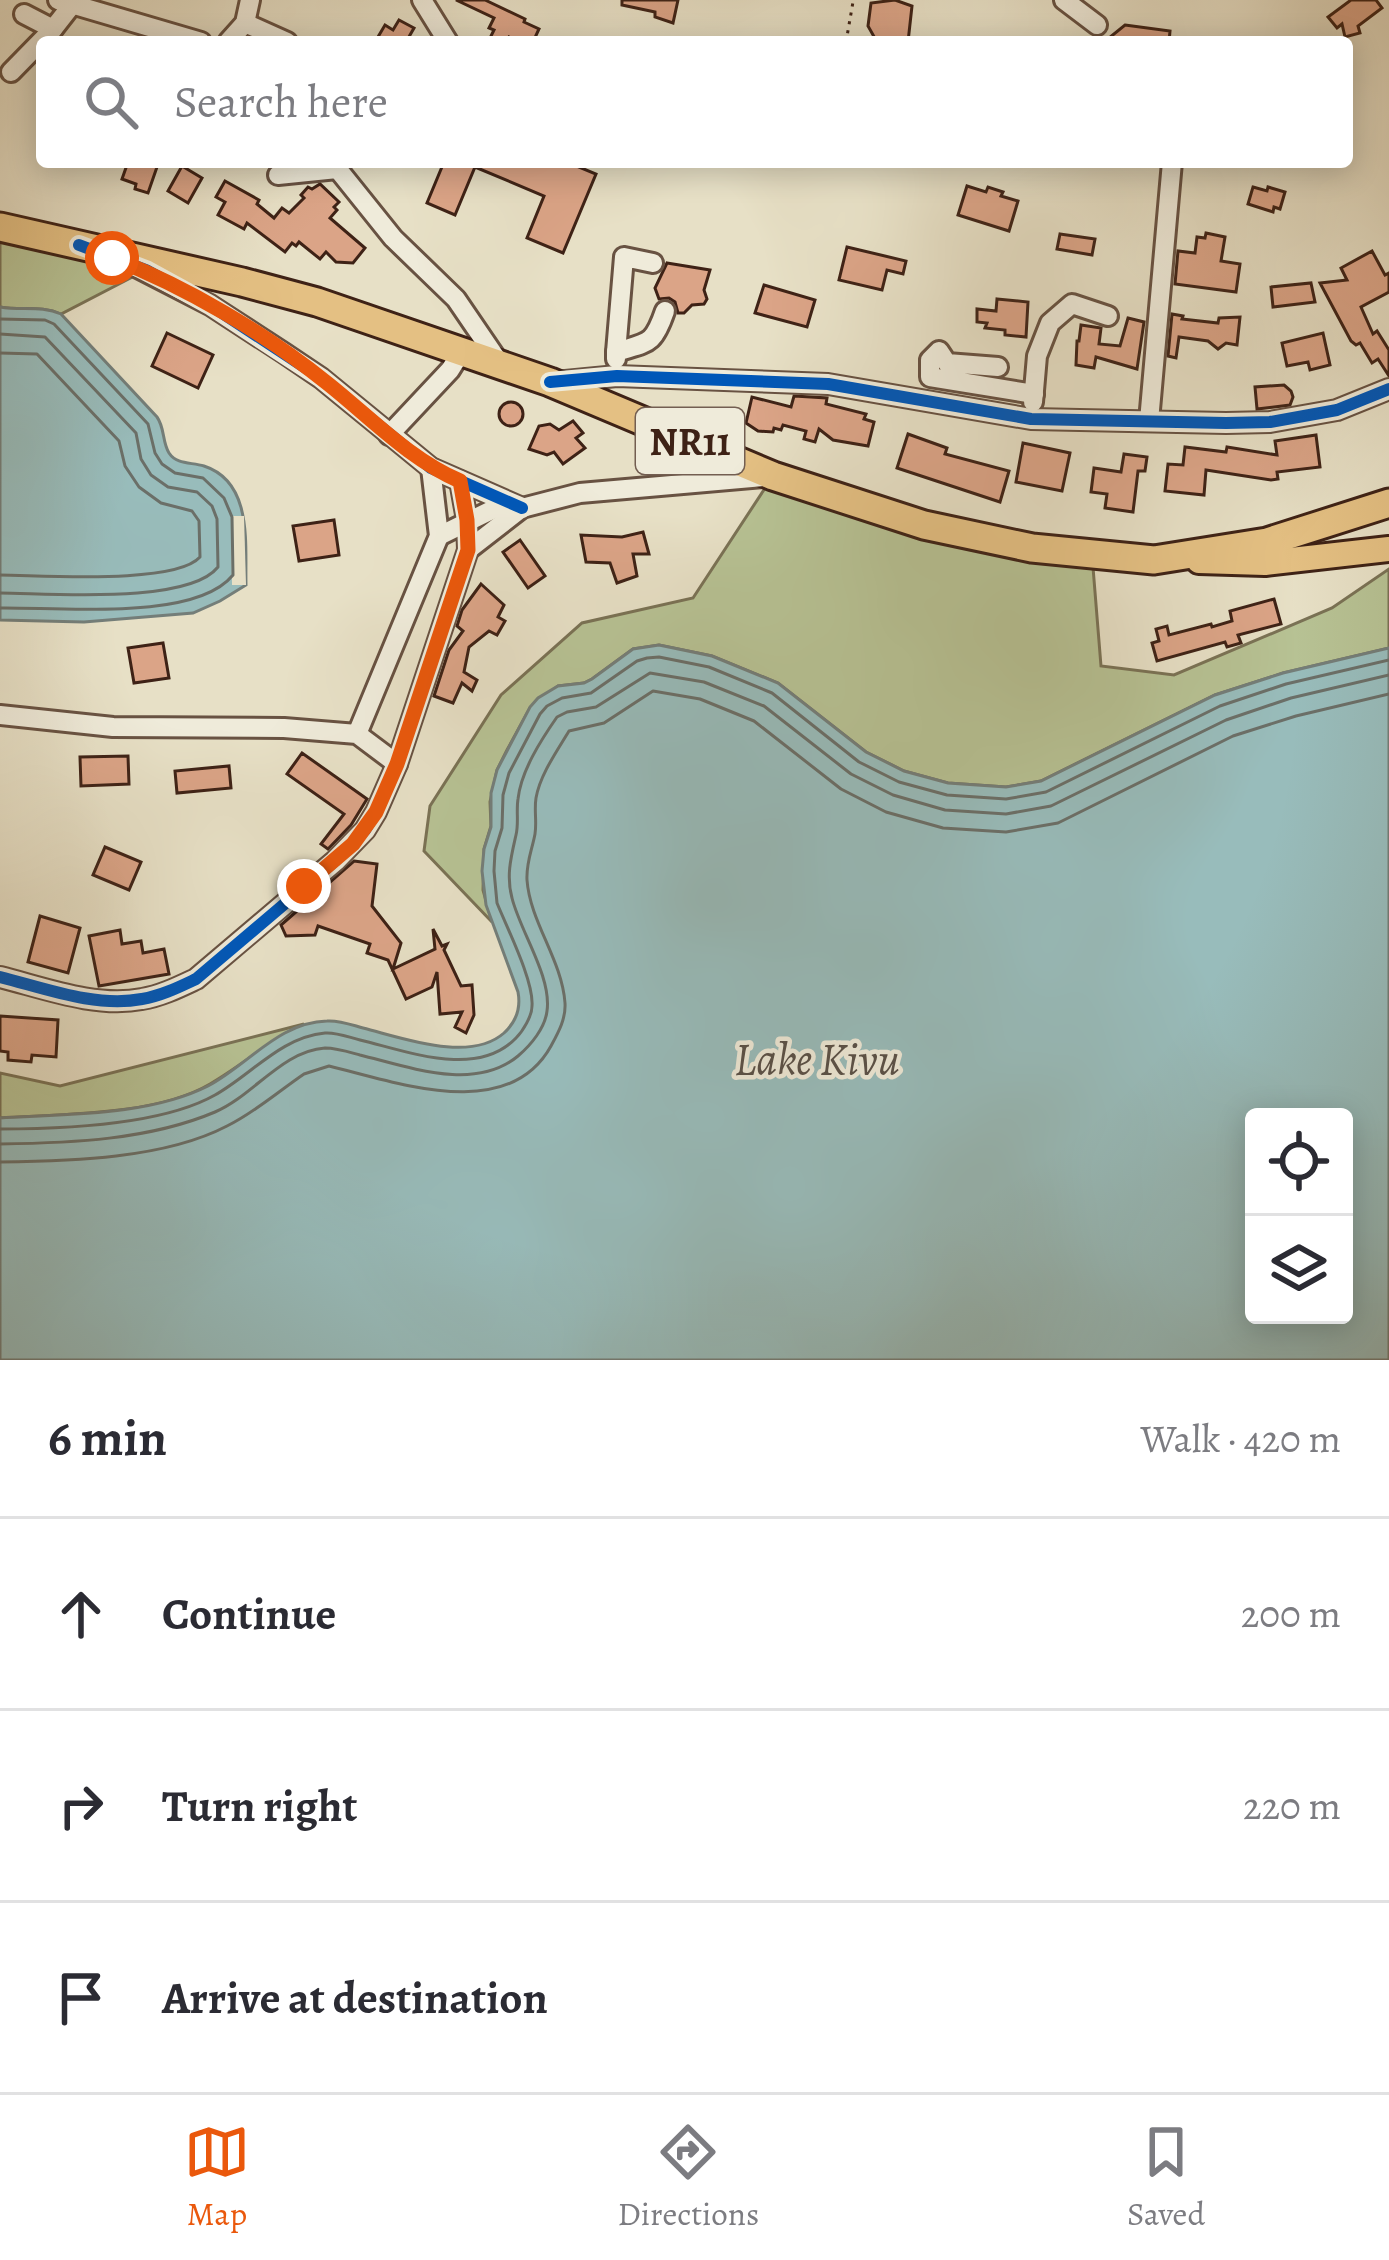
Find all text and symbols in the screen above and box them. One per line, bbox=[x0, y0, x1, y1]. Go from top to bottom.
search box bbox=[36, 36, 1353, 168]
icon: search bbox=[78, 69, 144, 135]
text: Search here bbox=[174, 71, 388, 133]
route start bbox=[85, 231, 139, 285]
road number: NR11 bbox=[636, 408, 744, 474]
route end bbox=[277, 859, 331, 913]
water label: Lake Kivu bbox=[734, 1028, 900, 1090]
map controls bbox=[1245, 1108, 1353, 1324]
button: locate bbox=[1245, 1108, 1353, 1216]
button: layers bbox=[1245, 1216, 1353, 1324]
text: 6 min bbox=[48, 1403, 167, 1473]
text: Walk · 420 m bbox=[1140, 1412, 1341, 1465]
icon: ahead bbox=[48, 1581, 114, 1647]
text: Continue bbox=[162, 1583, 336, 1645]
text: 200 m bbox=[1241, 1587, 1341, 1640]
icon: right bbox=[48, 1773, 114, 1839]
text: Turn right bbox=[162, 1775, 357, 1837]
text: 220 m bbox=[1243, 1779, 1341, 1832]
icon: arrive bbox=[48, 1965, 114, 2031]
text: Arrive at destination bbox=[162, 1967, 548, 2029]
tab: Map bbox=[184, 2119, 250, 2236]
tab: Directions bbox=[618, 2119, 759, 2236]
tab: Saved bbox=[1127, 2119, 1205, 2236]

